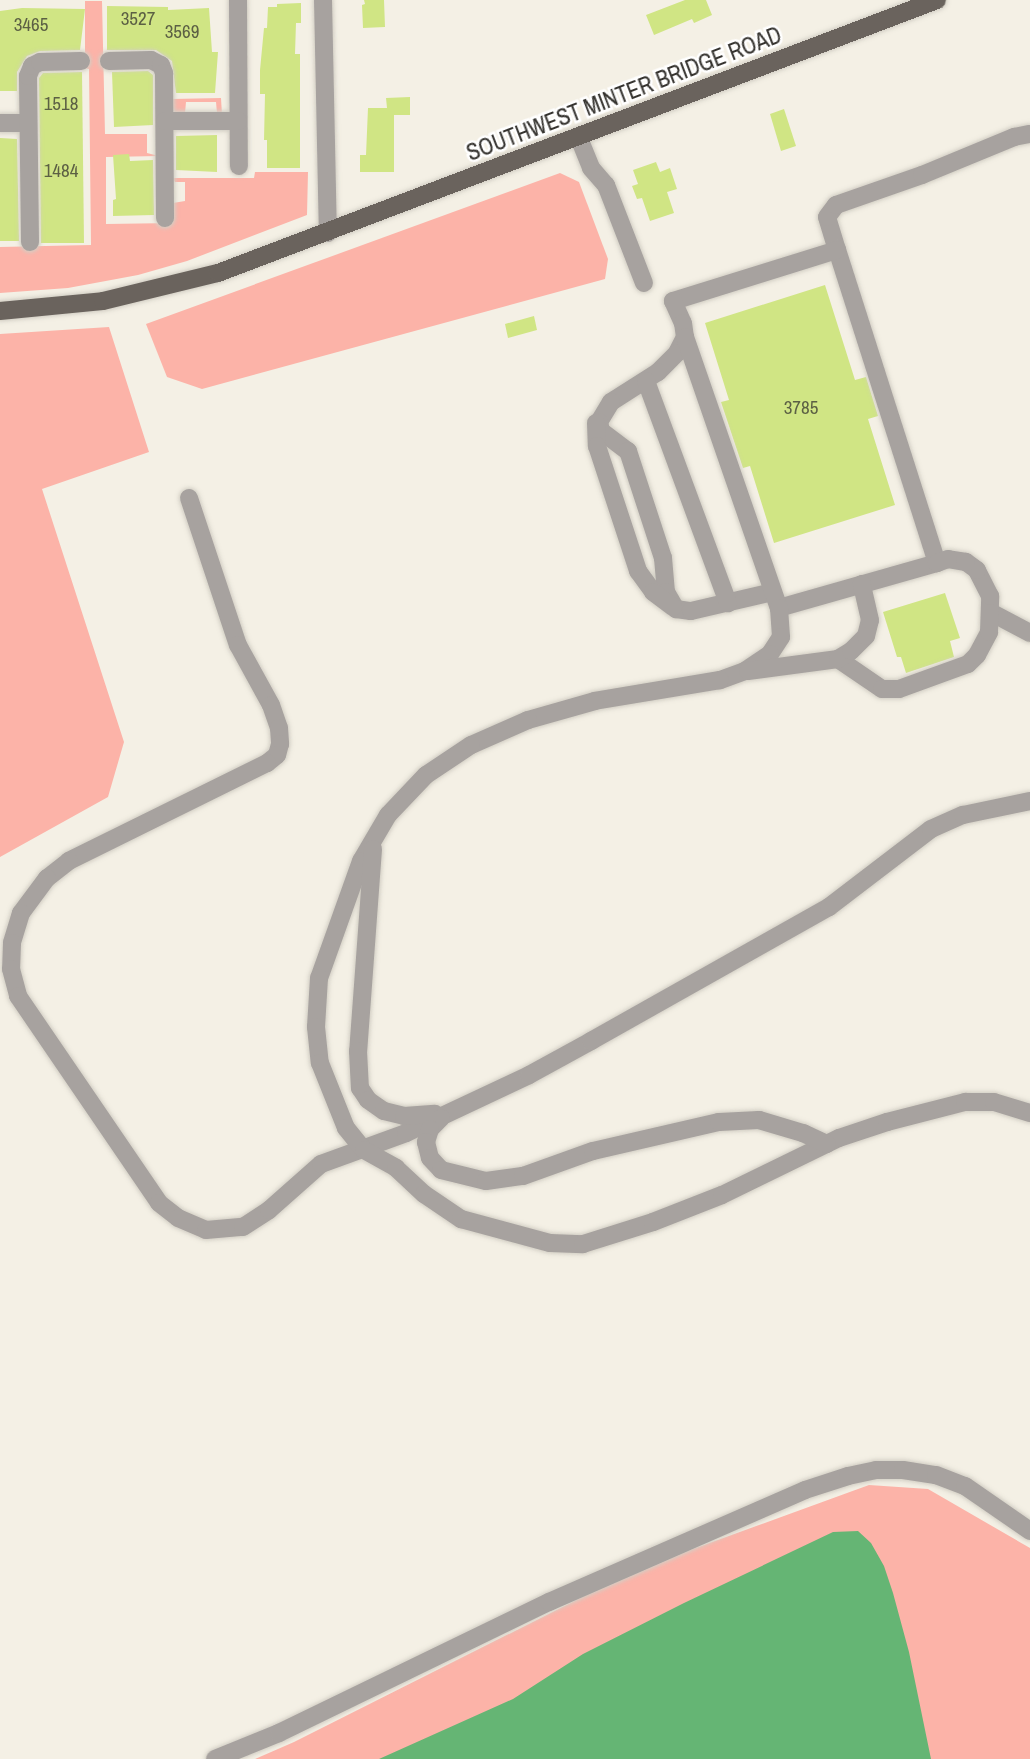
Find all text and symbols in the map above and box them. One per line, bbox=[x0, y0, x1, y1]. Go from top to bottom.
house number: 3527 bbox=[121, 8, 155, 30]
house number: 3465 bbox=[14, 14, 48, 36]
house number: 3569 bbox=[165, 21, 199, 43]
street label: SOUTHWEST MINTER BRIDGE ROAD bbox=[463, 21, 785, 167]
house number: 1518 bbox=[44, 93, 78, 115]
house number: 1484 bbox=[44, 160, 78, 182]
house number: 3785 bbox=[784, 397, 818, 419]

